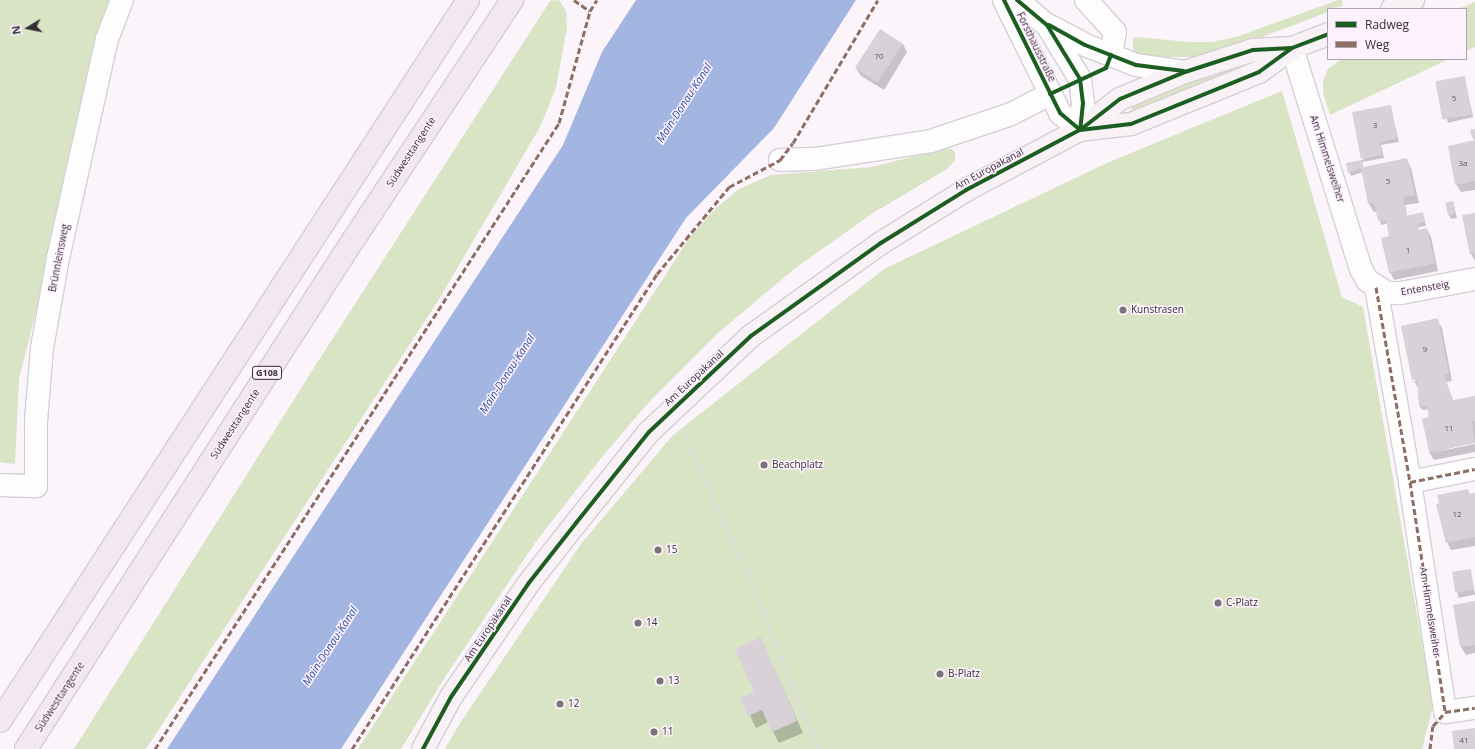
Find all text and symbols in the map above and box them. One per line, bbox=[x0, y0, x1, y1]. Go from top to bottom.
north arrow bbox=[8, 8, 48, 48]
legend bbox=[1327, 8, 1467, 60]
street label: Forsthausstraße bbox=[1014, 10, 1058, 84]
text: Radweg bbox=[1365, 16, 1409, 33]
text: N bbox=[8, 24, 24, 36]
text: Weg bbox=[1365, 36, 1389, 53]
house number: 70 bbox=[874, 51, 884, 61]
water label: Main-Donau-Kanal bbox=[654, 61, 714, 145]
house number: 5 bbox=[1452, 93, 1456, 103]
street label: Am Himmelsweiher bbox=[1307, 114, 1347, 204]
street label: Südwesttangente bbox=[384, 115, 438, 189]
house number: 3 bbox=[1373, 120, 1377, 130]
street label: Am Europakanal bbox=[952, 146, 1026, 192]
house number: 3a bbox=[1458, 158, 1468, 168]
house number: 5 bbox=[1386, 176, 1390, 186]
street label: Brünnleinsweg bbox=[46, 223, 72, 293]
house number: 1 bbox=[1406, 245, 1410, 255]
street label: Entensteig bbox=[1400, 278, 1450, 298]
place label: Kunstrasen bbox=[1131, 304, 1184, 316]
marker: Kunstrasen bbox=[1118, 305, 1128, 315]
water label: Main-Donau-Kanal bbox=[477, 332, 537, 416]
house number: 9 bbox=[1423, 344, 1427, 354]
street label: Am Europakanal bbox=[662, 347, 726, 409]
road number: G108 bbox=[252, 366, 282, 380]
street label: Südwesttangente bbox=[208, 387, 262, 461]
house number: 11 bbox=[1444, 423, 1454, 433]
place label: Beachplatz bbox=[772, 459, 823, 471]
marker: Beachplatz bbox=[759, 460, 769, 470]
house number: 12 bbox=[1452, 509, 1462, 519]
place label: 15 bbox=[666, 544, 677, 556]
marker: 15 bbox=[653, 545, 663, 555]
street label: Am Himmelsweiher bbox=[1417, 566, 1443, 658]
street label: Am Europakanal bbox=[462, 594, 514, 664]
place label: C-Platz bbox=[1226, 597, 1258, 609]
marker: C-Platz bbox=[1213, 598, 1223, 608]
water label: Main-Donau-Kanal bbox=[300, 604, 360, 688]
place label: 14 bbox=[646, 617, 657, 629]
marker: 14 bbox=[633, 618, 643, 628]
street label: Südwesttangente bbox=[33, 660, 87, 734]
place label: B-Platz bbox=[948, 668, 980, 680]
marker: B-Platz bbox=[935, 669, 945, 679]
place label: 13 bbox=[668, 675, 679, 687]
marker: 13 bbox=[655, 676, 665, 686]
place label: 12 bbox=[568, 698, 579, 710]
marker: 12 bbox=[555, 699, 565, 709]
place label: 11 bbox=[662, 726, 673, 738]
marker: 11 bbox=[649, 727, 659, 737]
house number: 41 bbox=[1459, 735, 1469, 745]

